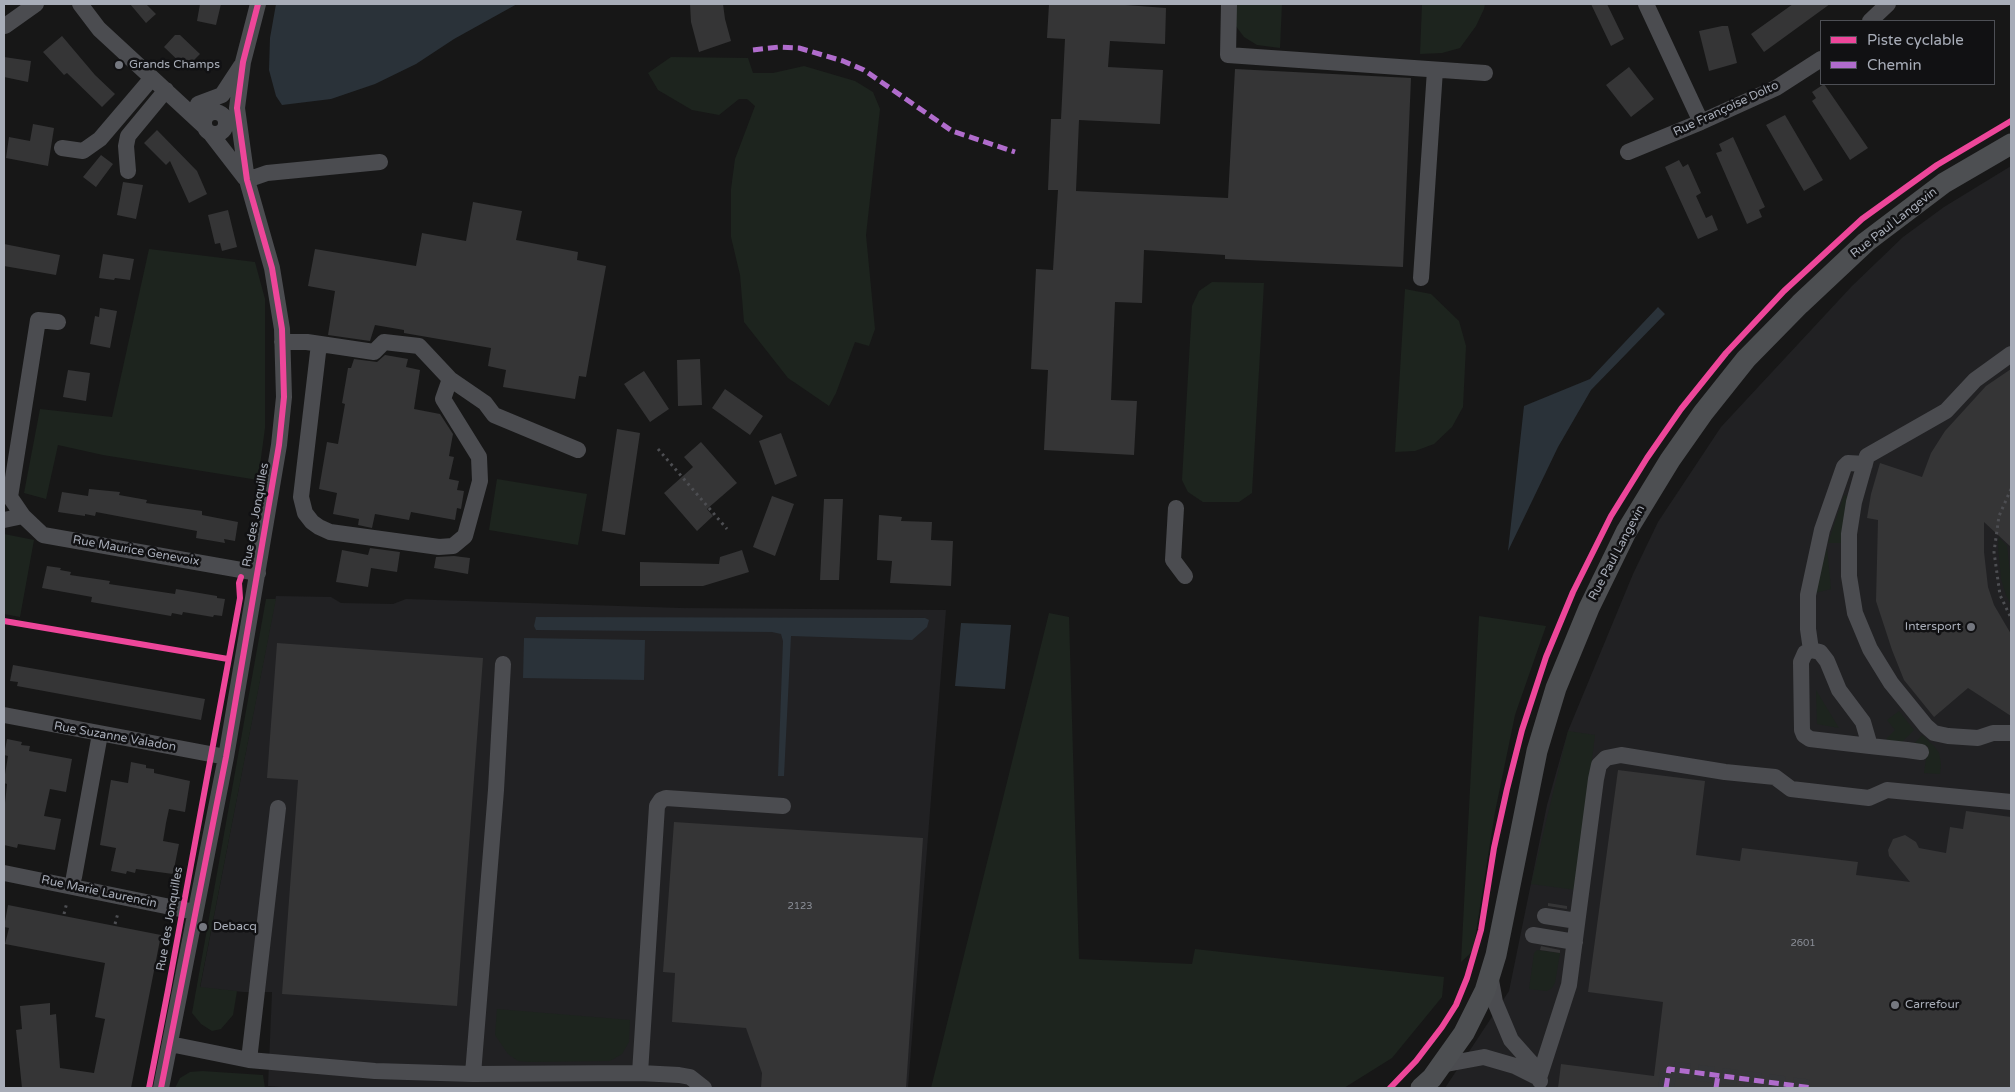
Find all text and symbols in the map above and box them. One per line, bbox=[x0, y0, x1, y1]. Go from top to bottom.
legend bbox=[1820, 20, 1995, 85]
text: Piste cyclable bbox=[1867, 31, 1964, 49]
text: Chemin bbox=[1867, 56, 1922, 74]
place label: Grands Champs bbox=[129, 58, 220, 72]
marker: Grands Champs bbox=[113, 59, 125, 71]
street label: Rue Françoise Dolto bbox=[1671, 78, 1781, 140]
street label: Rue Paul Langevin bbox=[1848, 185, 1940, 261]
street label: Rue des Jonquilles bbox=[240, 462, 272, 568]
street label: Rue Paul Langevin bbox=[1586, 503, 1648, 603]
street label: Rue Maurice Genevoix bbox=[72, 533, 200, 569]
place label: Intersport bbox=[1905, 620, 1961, 634]
marker: Intersport bbox=[1965, 621, 1977, 633]
street label: Rue Suzanne Valadon bbox=[53, 719, 177, 755]
street label: Rue des Jonquilles bbox=[154, 866, 186, 972]
street label: Rue Marie Laurencin bbox=[40, 873, 158, 911]
house number: 2123 bbox=[787, 900, 813, 912]
place label: Debacq bbox=[213, 920, 257, 934]
marker: Debacq bbox=[197, 921, 209, 933]
house number: 2601 bbox=[1790, 937, 1816, 949]
place label: Carrefour bbox=[1905, 998, 1959, 1012]
marker: Carrefour bbox=[1889, 999, 1901, 1011]

